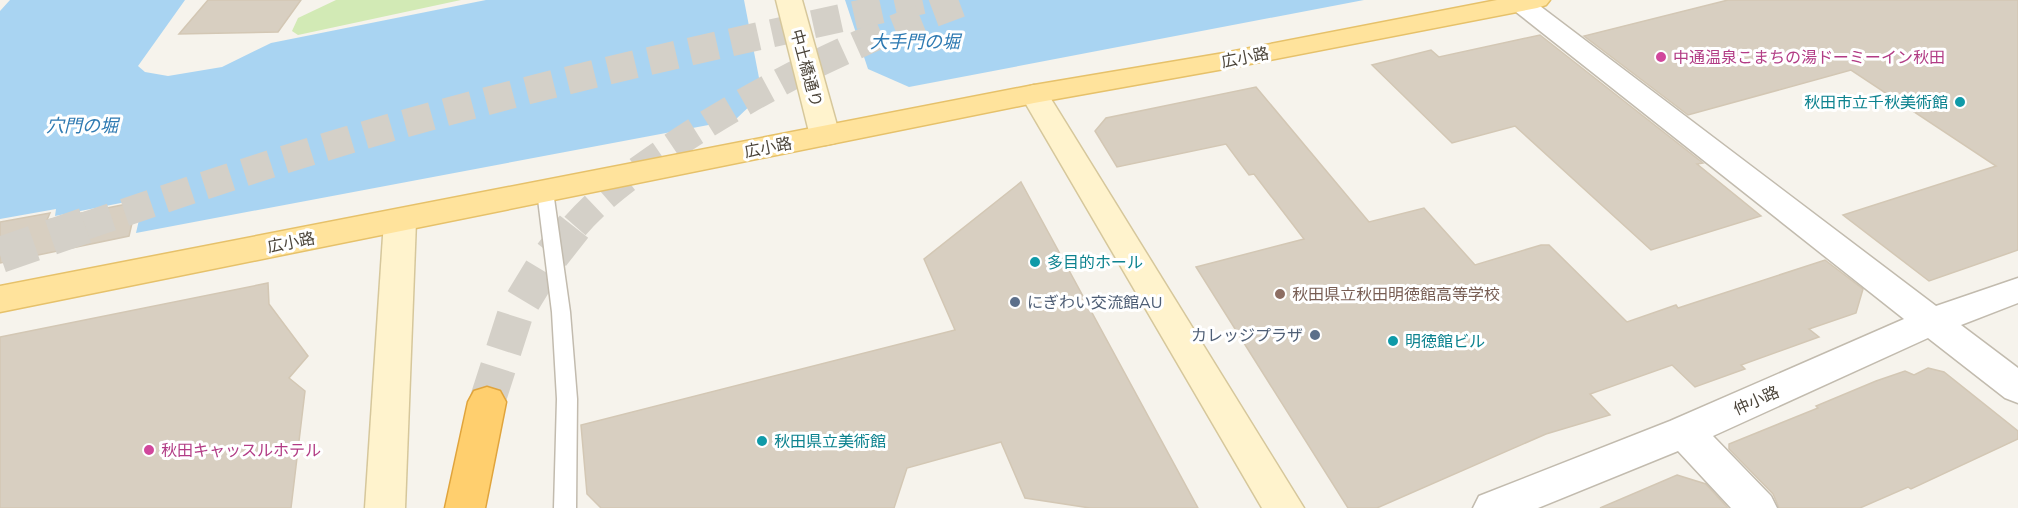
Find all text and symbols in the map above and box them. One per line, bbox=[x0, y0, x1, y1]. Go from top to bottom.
street label: 中土橋通り bbox=[787, 27, 827, 109]
water label: 大手門の堀 bbox=[870, 30, 963, 53]
street label: 広小路 bbox=[1220, 43, 1270, 71]
place label: 中通温泉こまちの湯ドーミーイン秋田 bbox=[1673, 47, 1945, 67]
marker: 中通温泉こまちの湯ドーミーイン秋田 bbox=[1654, 50, 1668, 64]
place label: 秋田市立千秋美術館 bbox=[1804, 92, 1948, 112]
marker: 秋田市立千秋美術館 bbox=[1953, 95, 1967, 109]
water label: 穴門の堀 bbox=[46, 114, 121, 137]
street label: 広小路 bbox=[743, 133, 793, 161]
street label: 広小路 bbox=[266, 228, 316, 256]
place label: 多目的ホール bbox=[1047, 252, 1143, 272]
marker: 多目的ホール bbox=[1028, 255, 1042, 269]
place label: 秋田県立秋田明徳館高等学校 bbox=[1292, 284, 1500, 304]
marker: 秋田県立秋田明徳館高等学校 bbox=[1273, 287, 1287, 301]
place label: にぎわい交流館AU bbox=[1027, 292, 1162, 312]
marker: にぎわい交流館AU bbox=[1008, 295, 1022, 309]
place label: カレッジプラザ bbox=[1191, 325, 1303, 345]
marker: カレッジプラザ bbox=[1308, 328, 1322, 342]
place label: 明徳館ビル bbox=[1405, 331, 1485, 351]
marker: 明徳館ビル bbox=[1386, 334, 1400, 348]
street label: 仲小路 bbox=[1730, 381, 1782, 419]
place label: 秋田県立美術館 bbox=[774, 431, 886, 451]
marker: 秋田県立美術館 bbox=[755, 434, 769, 448]
place label: 秋田キャッスルホテル bbox=[161, 440, 321, 460]
marker: 秋田キャッスルホテル bbox=[142, 443, 156, 457]

